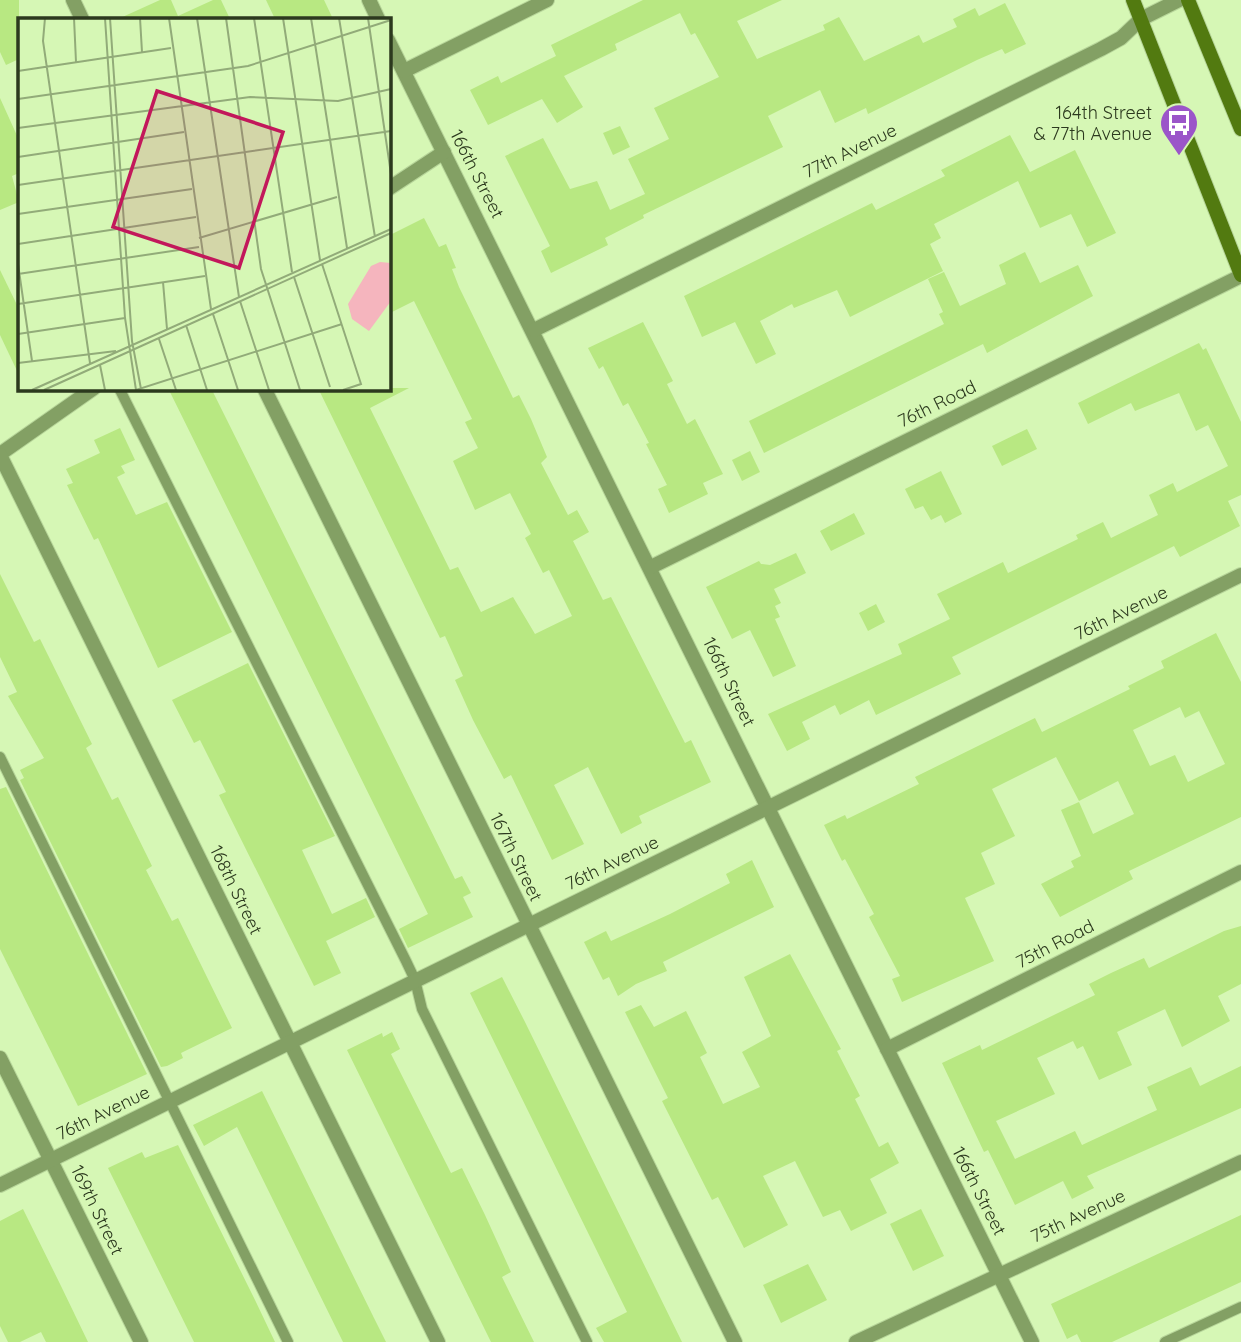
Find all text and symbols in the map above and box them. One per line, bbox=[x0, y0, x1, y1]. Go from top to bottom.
inset map bbox=[18, 18, 390, 390]
place label: 164th Street & 77th Avenue bbox=[1034, 101, 1152, 145]
bus stop icon: 164th Street & 77th Avenue bbox=[1158, 102, 1200, 157]
street label: 77th Avenue bbox=[799, 118, 900, 183]
street label: 166th Street bbox=[445, 126, 510, 222]
street label: 76th Road bbox=[894, 375, 980, 432]
street label: 76th Avenue bbox=[1070, 580, 1171, 645]
street label: 166th Street bbox=[698, 633, 761, 730]
street label: 167th Street bbox=[485, 809, 548, 905]
street label: 76th Avenue bbox=[561, 830, 662, 895]
street label: 168th Street bbox=[205, 841, 268, 938]
street label: 75th Road bbox=[1012, 914, 1098, 973]
street label: 76th Avenue bbox=[52, 1080, 153, 1145]
street label: 166th Street bbox=[947, 1143, 1012, 1239]
street label: 169th Street bbox=[66, 1161, 129, 1258]
street label: 75th Avenue bbox=[1027, 1184, 1129, 1247]

